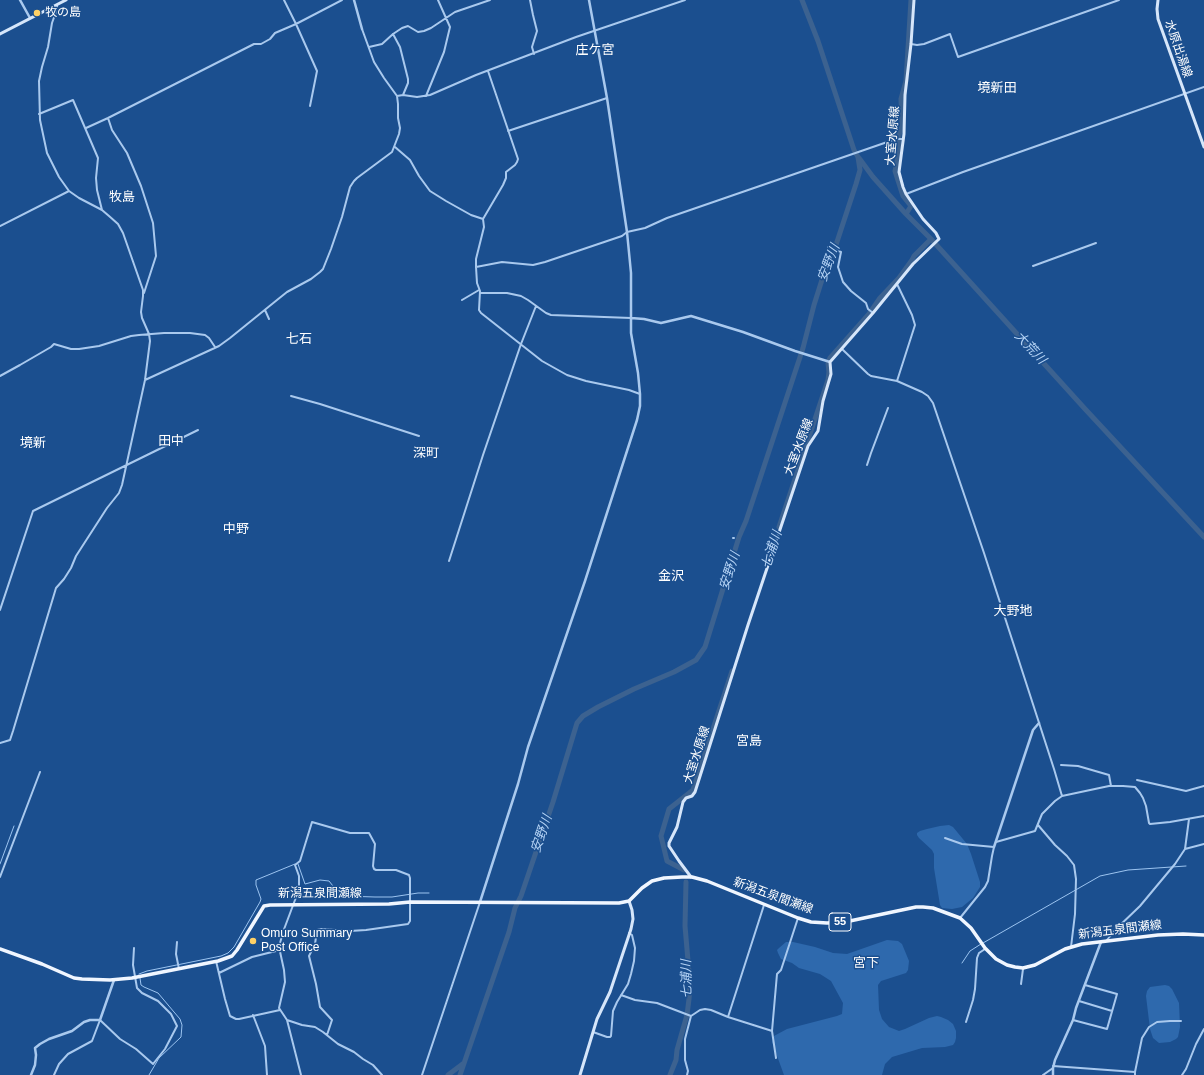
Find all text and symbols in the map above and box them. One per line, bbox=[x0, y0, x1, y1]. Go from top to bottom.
place label: 牧の島 bbox=[45, 6, 81, 20]
marker: 牧の島 bbox=[32, 8, 42, 18]
street label: 水原出湯線 bbox=[1161, 18, 1195, 80]
district label: 庄ケ宮 bbox=[576, 42, 614, 58]
district label: 境新田 bbox=[978, 80, 1016, 96]
street label: 大室水原線 bbox=[883, 105, 903, 167]
district label: 牧島 bbox=[109, 189, 135, 205]
water label: 安野川 bbox=[815, 242, 843, 284]
water label: 大荒川 bbox=[1011, 328, 1049, 368]
district label: 七石 bbox=[286, 331, 312, 347]
street label: 大室水原線 bbox=[782, 416, 816, 478]
district label: 田中 bbox=[158, 433, 184, 449]
district label: 境新 bbox=[20, 435, 46, 451]
district label: 深町 bbox=[413, 445, 439, 461]
district label: 中野 bbox=[223, 521, 249, 537]
water label: 七浦川 bbox=[759, 529, 785, 571]
water label: 安野川 bbox=[717, 550, 743, 592]
district label: 金沢 bbox=[658, 568, 684, 584]
district label: 大野地 bbox=[994, 603, 1032, 619]
street label: 大室水原線 bbox=[681, 724, 713, 786]
district label: 宮島 bbox=[736, 733, 762, 749]
water label: 安野川 bbox=[528, 813, 556, 855]
street label: 新潟五泉間瀬線 bbox=[731, 875, 815, 917]
street label: 新潟五泉間瀬線 bbox=[278, 887, 362, 901]
road number: 55 bbox=[829, 913, 851, 931]
street label: 新潟五泉間瀬線 bbox=[1077, 918, 1163, 942]
place label: Omuro Summary Post Office bbox=[261, 927, 352, 955]
marker: Omuro Summary Post Office bbox=[248, 936, 258, 946]
district label: 宮下 bbox=[853, 955, 879, 971]
water label: 七浦川 bbox=[679, 959, 695, 999]

